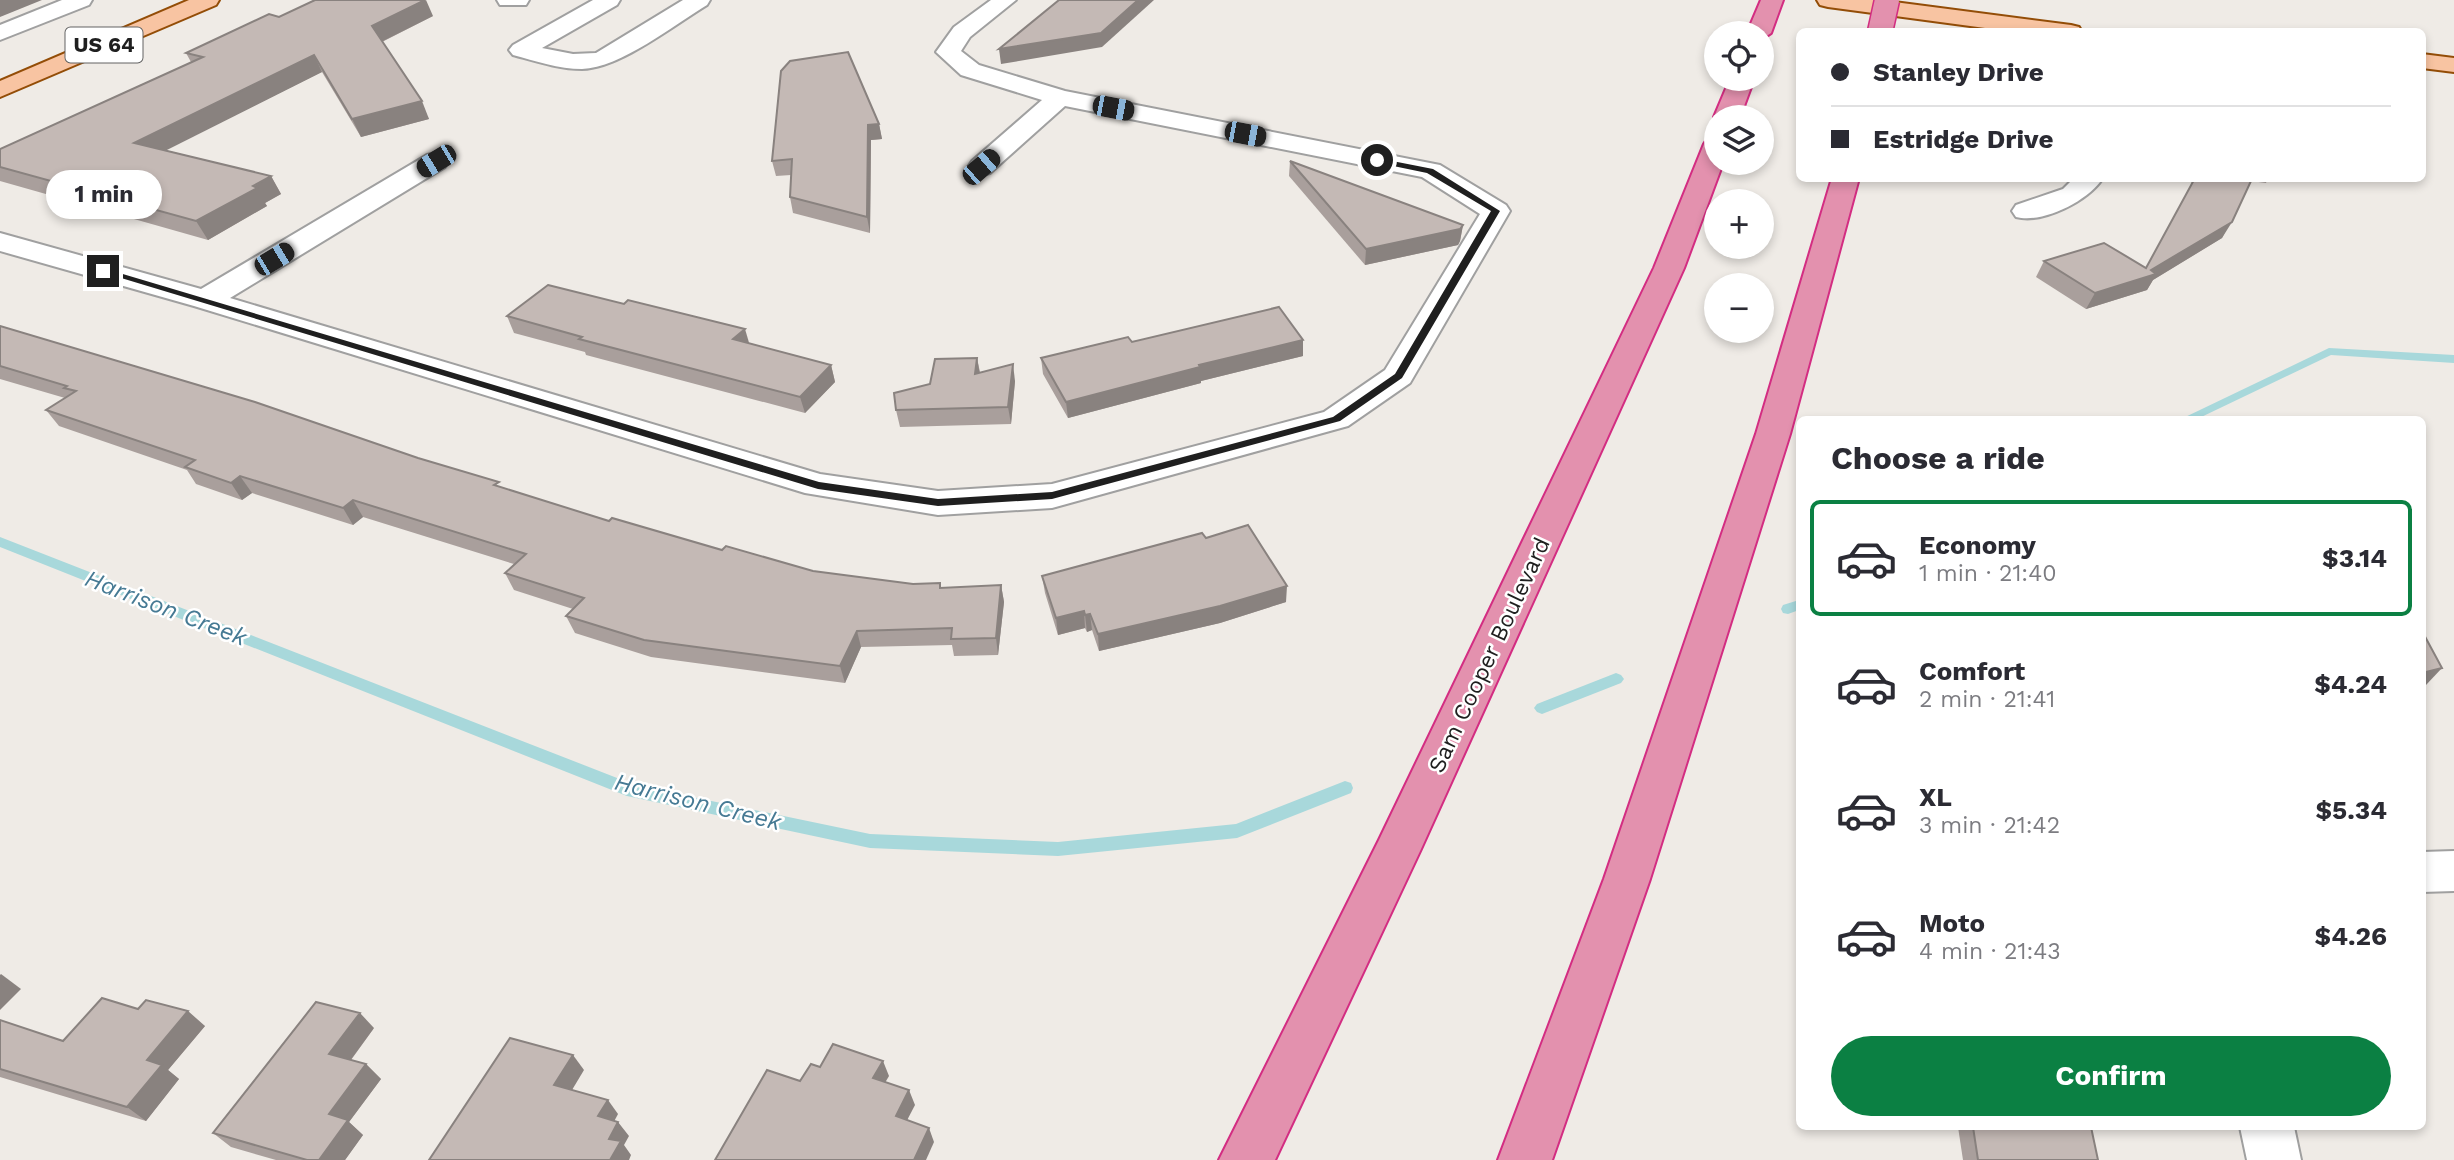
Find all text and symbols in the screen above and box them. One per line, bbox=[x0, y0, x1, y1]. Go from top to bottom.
map controls bbox=[1704, 21, 1774, 343]
button: locate bbox=[1704, 21, 1774, 91]
road number: US 64 bbox=[66, 28, 142, 62]
text: Stanley Drive bbox=[1873, 57, 2044, 87]
car bbox=[1091, 94, 1136, 122]
button: layers bbox=[1704, 105, 1774, 175]
car bbox=[1223, 120, 1268, 148]
text: Estridge Drive bbox=[1873, 124, 2054, 154]
car bbox=[413, 141, 460, 181]
route start bbox=[1361, 144, 1393, 176]
car bbox=[959, 145, 1004, 189]
callout: 1 min bbox=[45, 170, 161, 218]
text: 1 min bbox=[74, 181, 134, 208]
button: + bbox=[1704, 189, 1774, 259]
car bbox=[251, 239, 298, 279]
route end bbox=[87, 255, 119, 287]
button: − bbox=[1704, 273, 1774, 343]
text: Choose a ride bbox=[1831, 439, 2045, 477]
icon: car bbox=[1835, 527, 1898, 590]
text: Economy bbox=[1919, 530, 2036, 560]
street label: Sam Cooper Boulevard bbox=[1423, 533, 1556, 777]
text: $3.14 bbox=[2322, 543, 2387, 573]
text: 1 min · 21:40 bbox=[1919, 560, 2057, 587]
water label: Harrison Creek bbox=[81, 564, 252, 652]
icon: car bbox=[1835, 653, 1898, 716]
text: Comfort bbox=[1919, 656, 2025, 686]
text: $4.24 bbox=[2314, 669, 2387, 699]
text: 2 min · 21:41 bbox=[1919, 686, 2055, 713]
water label: Harrison Creek bbox=[612, 768, 785, 836]
icon: car bbox=[1835, 779, 1898, 842]
text: XL bbox=[1919, 782, 1952, 812]
text: $5.34 bbox=[2315, 795, 2387, 825]
text: 3 min · 21:42 bbox=[1919, 812, 2060, 839]
icon: car bbox=[1835, 905, 1898, 968]
text: Moto bbox=[1919, 908, 1985, 938]
text: $4.26 bbox=[2315, 921, 2387, 951]
text: 4 min · 21:43 bbox=[1919, 938, 2061, 965]
button: Confirm bbox=[1831, 1036, 2391, 1116]

